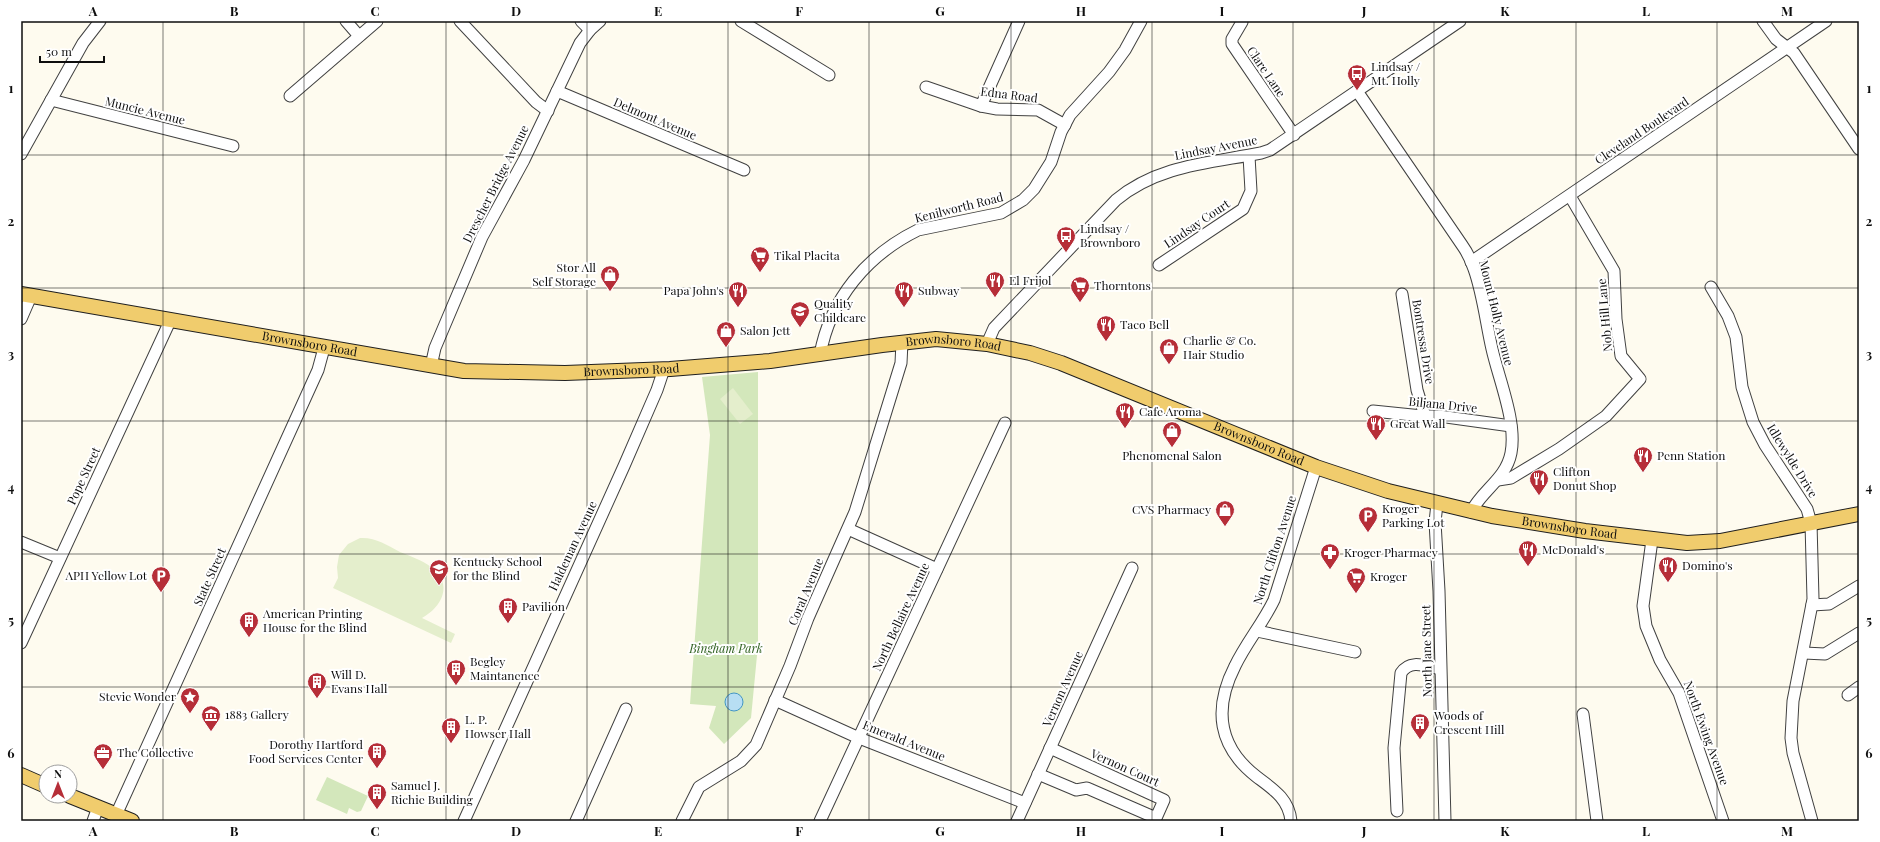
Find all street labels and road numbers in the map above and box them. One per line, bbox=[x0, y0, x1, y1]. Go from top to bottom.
street label: Clare Lane bbox=[1244, 43, 1290, 100]
street label: Edna Road bbox=[980, 83, 1039, 105]
street label: Muncie Avenue bbox=[103, 92, 187, 128]
street label: Delmont Avenue bbox=[611, 93, 699, 143]
street label: Cleveland Boulevard bbox=[1591, 93, 1692, 168]
street label: Drescher Bridge Avenue bbox=[458, 122, 532, 245]
street label: Lindsay Avenue bbox=[1173, 131, 1259, 163]
street label: Kenilworth Road bbox=[913, 188, 1005, 226]
street label: Lindsay Court bbox=[1160, 195, 1233, 251]
street label: Mount Holly Avenue bbox=[1476, 258, 1518, 367]
street label: Nob Hill Lane bbox=[1593, 278, 1615, 352]
street label: Bontressa Drive bbox=[1409, 298, 1439, 385]
street label: Brownsboro Road bbox=[261, 327, 359, 359]
street label: Brownsboro Road bbox=[905, 330, 1003, 354]
street label: Brownsboro Road bbox=[583, 359, 680, 379]
street label: Biljana Drive bbox=[1408, 392, 1478, 416]
street label: Brownsboro Road bbox=[1212, 417, 1307, 468]
street label: Idlewylde Drive bbox=[1764, 421, 1822, 500]
street label: Pope Street bbox=[63, 444, 104, 507]
street label: North Clifton Avenue bbox=[1249, 493, 1299, 606]
street label: Haldeman Avenue bbox=[544, 498, 600, 593]
street label: Brownsboro Road bbox=[1521, 512, 1618, 542]
street label: State Street bbox=[189, 544, 229, 608]
street label: Coral Avenue bbox=[784, 555, 826, 628]
street label: North Bellaire Avenue bbox=[868, 560, 932, 673]
street label: North Jane Street bbox=[1417, 604, 1435, 697]
street label: Vernon Avenue bbox=[1038, 648, 1086, 730]
street label: North Ewing Avenue bbox=[1681, 678, 1733, 787]
street label: Emerald Avenue bbox=[861, 716, 948, 764]
street label: Vernon Court bbox=[1088, 744, 1163, 790]

